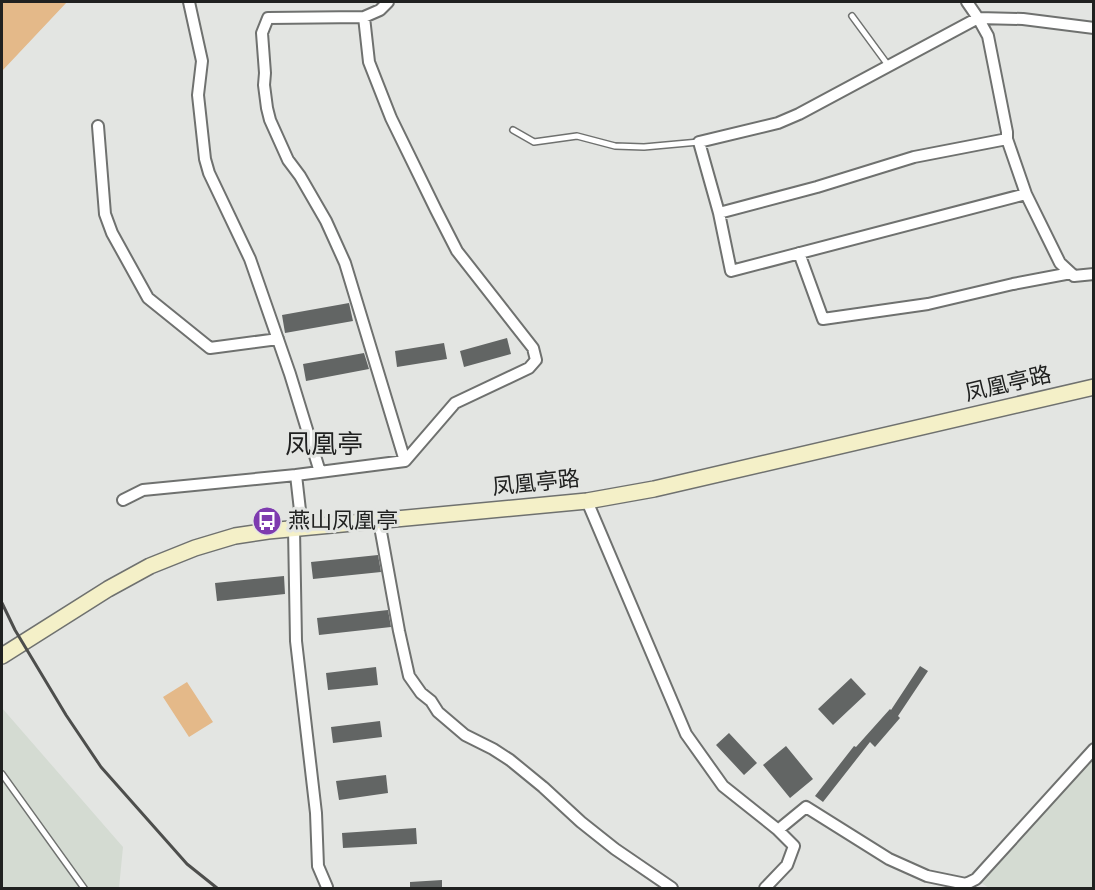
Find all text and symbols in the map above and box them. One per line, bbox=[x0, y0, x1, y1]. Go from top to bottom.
street label: 凤凰亭路 bbox=[962, 361, 1054, 407]
district label: 凤凰亭 bbox=[285, 429, 363, 460]
street label: 凤凰亭路 bbox=[491, 465, 581, 501]
bus stop icon: 燕山凤凰亭 bbox=[251, 505, 283, 537]
place label: 燕山凤凰亭 bbox=[288, 508, 398, 534]

